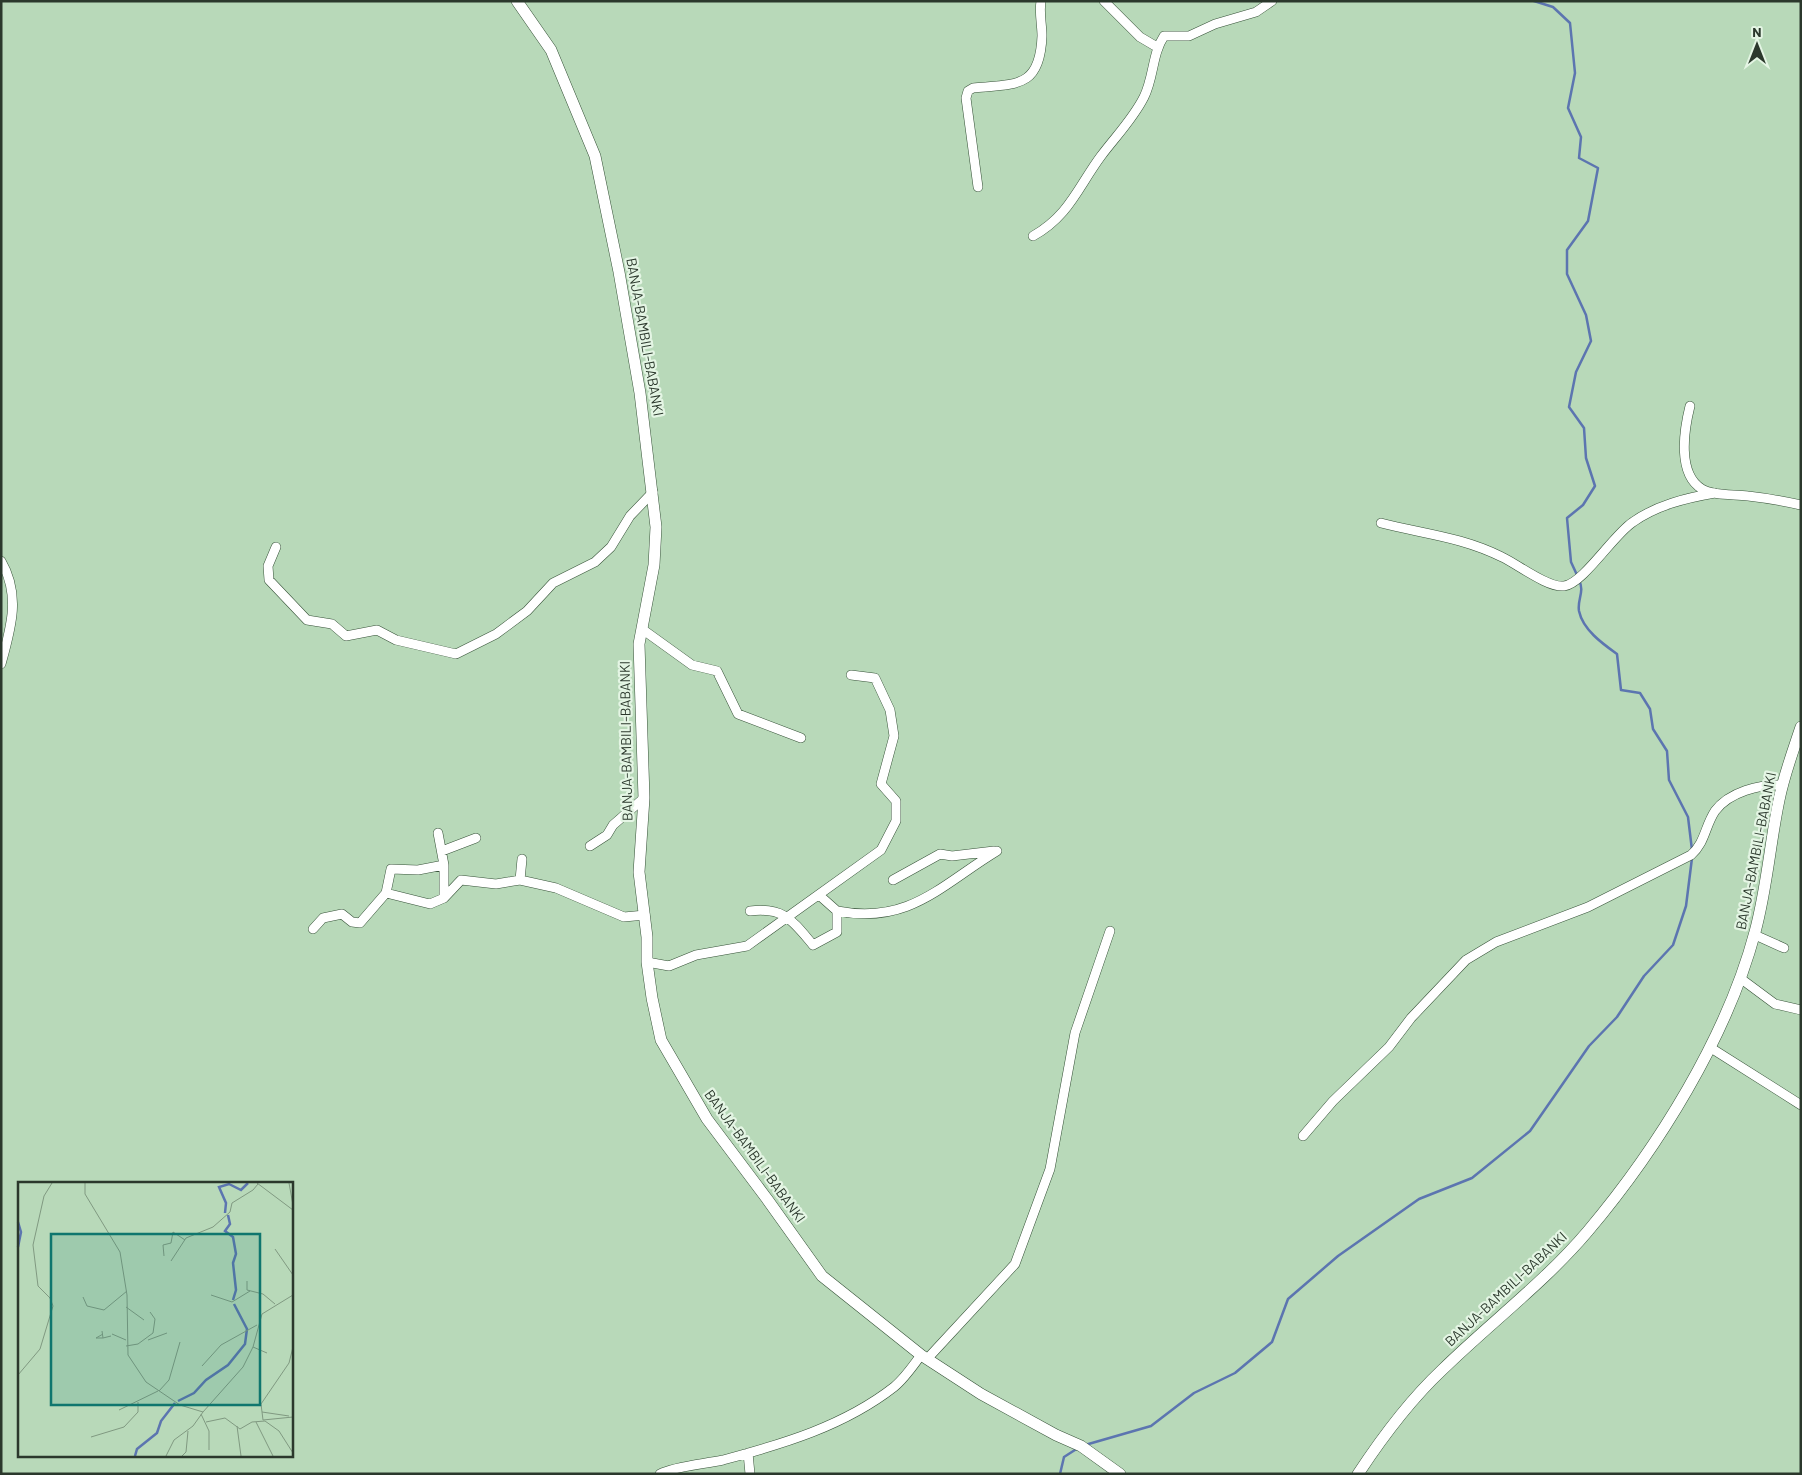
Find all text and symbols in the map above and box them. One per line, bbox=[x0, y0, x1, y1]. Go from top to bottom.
north arrow bbox=[1732, 20, 1782, 70]
text: N bbox=[1752, 23, 1762, 40]
street label: BANJA-BAMBILI-BABANKI bbox=[623, 257, 668, 417]
street label: BANJA-BAMBILI-BABANKI bbox=[616, 661, 635, 821]
street label: BANJA-BAMBILI-BABANKI bbox=[1732, 771, 1779, 931]
street label: BANJA-BAMBILI-BABANKI bbox=[701, 1086, 809, 1226]
inset map bbox=[18, 1182, 292, 1458]
street label: BANJA-BAMBILI-BABANKI bbox=[1441, 1228, 1570, 1349]

